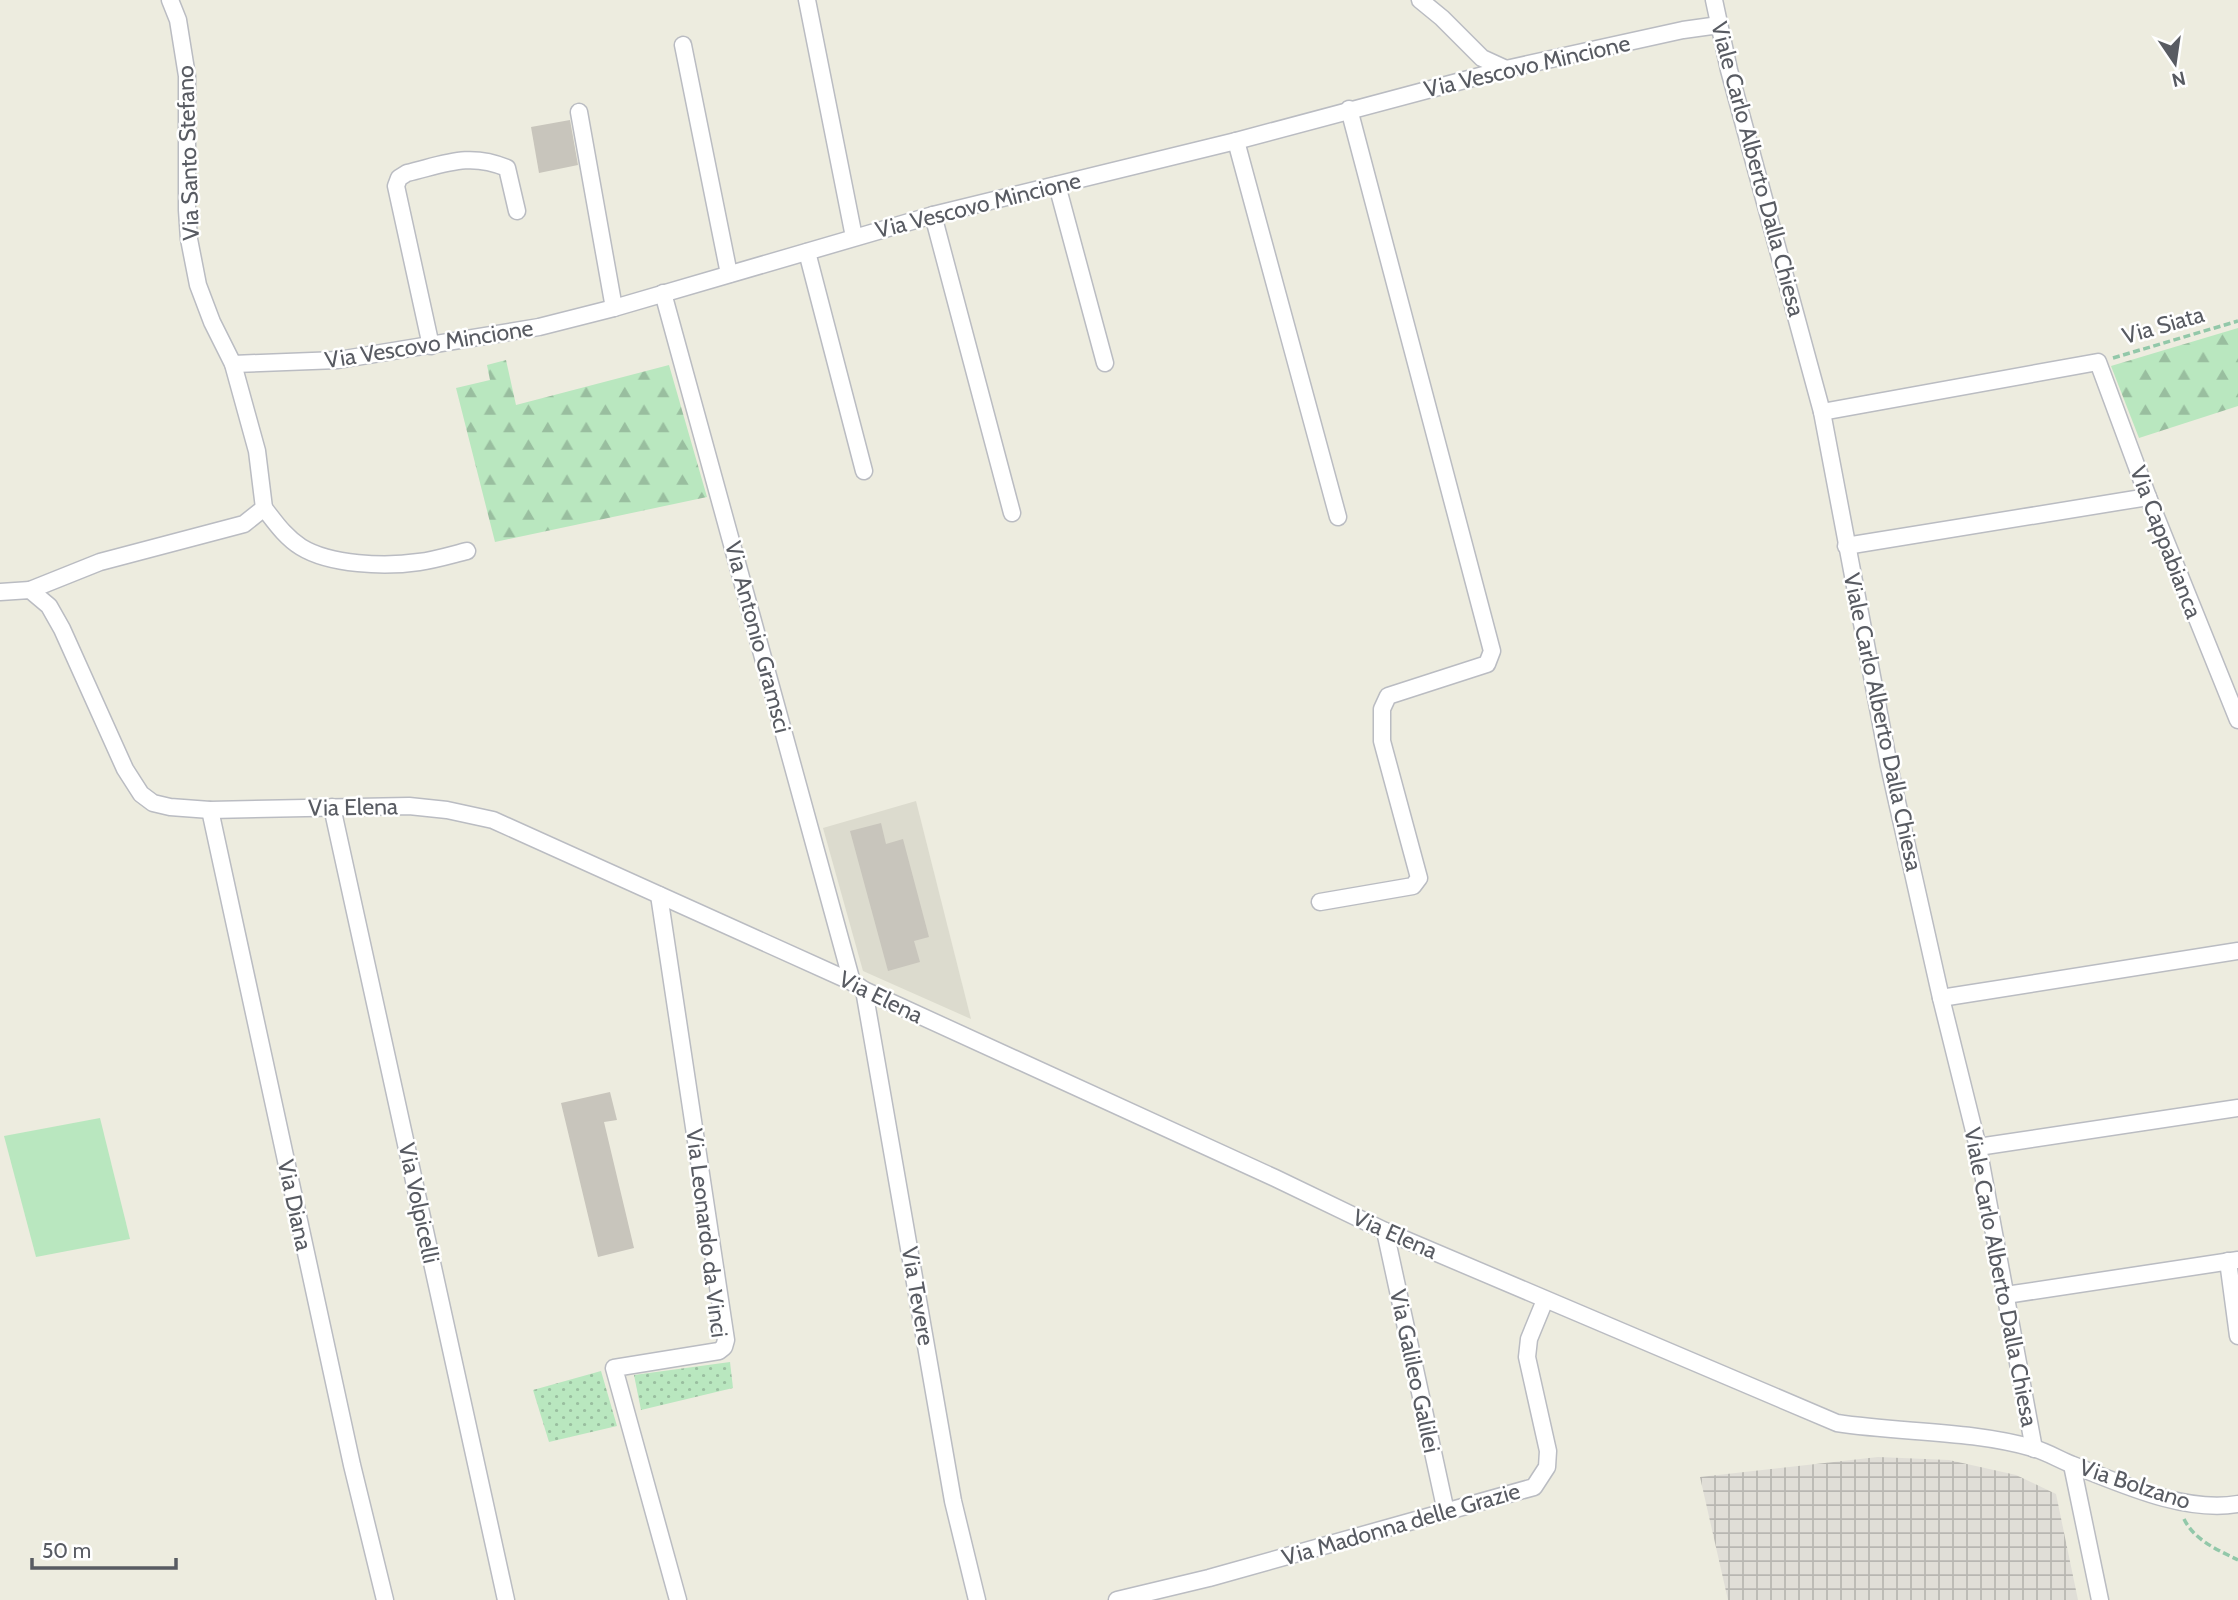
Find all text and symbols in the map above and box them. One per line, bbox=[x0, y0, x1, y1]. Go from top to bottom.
street label: Viale Carlo Alberto Dalla Chiesa bbox=[1705, 19, 1811, 319]
north arrow bbox=[2140, 28, 2210, 98]
street label: Via Vescovo Mincione bbox=[1421, 29, 1633, 103]
street label: Via Santo Stefano bbox=[171, 65, 205, 241]
text: N bbox=[2170, 66, 2188, 92]
street label: Via Vescovo Mincione bbox=[872, 166, 1084, 244]
street label: Via Siata bbox=[2119, 300, 2207, 350]
street label: Via Vescovo Mincione bbox=[323, 314, 535, 374]
street label: Via Cappabianca bbox=[2124, 462, 2208, 622]
street label: Via Antonio Gramsci bbox=[719, 538, 797, 736]
street label: Viale Carlo Alberto Dalla Chiesa bbox=[1838, 570, 1928, 874]
street label: Via Elena bbox=[308, 792, 398, 822]
street label: Via Elena bbox=[834, 965, 928, 1029]
street label: Viale Carlo Alberto Dalla Chiesa bbox=[1958, 1125, 2044, 1429]
street label: Via Leonardo da Vinci bbox=[680, 1127, 734, 1339]
street label: Via Volpicelli bbox=[393, 1140, 445, 1266]
street label: Via Diana bbox=[272, 1157, 318, 1253]
street label: Via Elena bbox=[1348, 1203, 1442, 1265]
street label: Via Tevere bbox=[896, 1244, 940, 1348]
street label: Via Galileo Galilei bbox=[1384, 1287, 1446, 1455]
street label: Via Bolzano bbox=[2076, 1453, 2194, 1515]
street label: Via Madonna delle Grazie bbox=[1279, 1477, 1523, 1571]
scale bar bbox=[32, 1526, 175, 1570]
text: 50 m bbox=[42, 1538, 91, 1563]

